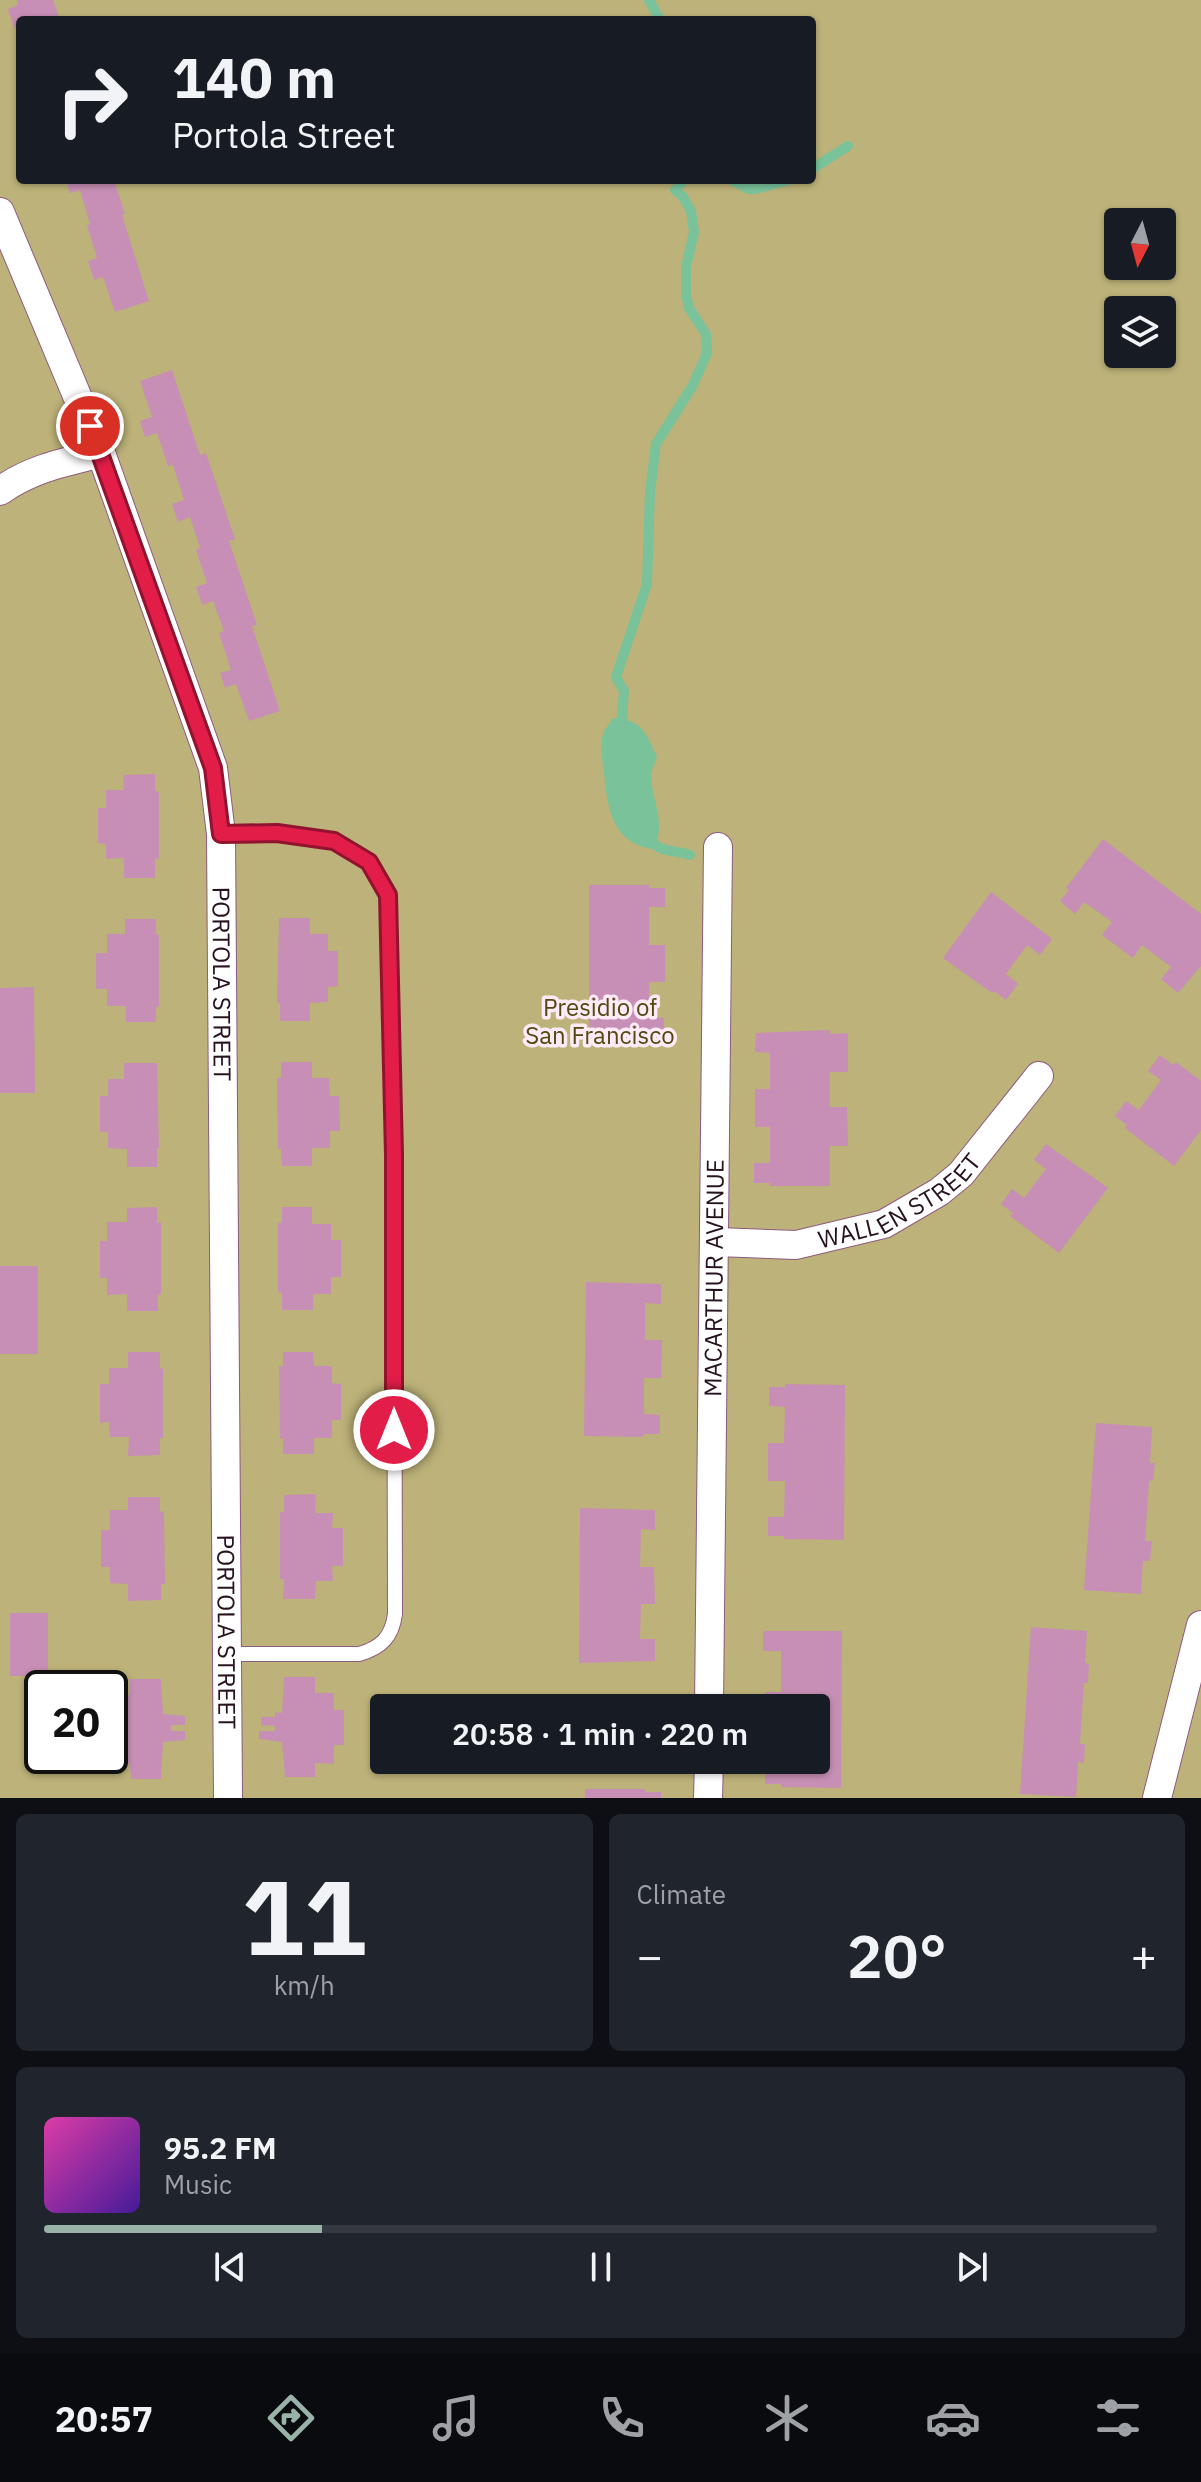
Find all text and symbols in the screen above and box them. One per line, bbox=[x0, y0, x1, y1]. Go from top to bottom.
text: 140 m bbox=[172, 41, 336, 113]
icon: right bbox=[40, 48, 144, 152]
text: Portola Street bbox=[172, 111, 396, 158]
north arrow bbox=[1104, 208, 1176, 280]
map controls bbox=[1104, 208, 1176, 368]
button: layers bbox=[1104, 296, 1176, 368]
pin bbox=[56, 392, 124, 460]
icon: arrive bbox=[68, 404, 112, 448]
street label: PORTOLA STREET bbox=[205, 886, 239, 1082]
park label: Presidio of San Francisco bbox=[525, 991, 675, 1051]
street label: WALLEN STREET bbox=[815, 1146, 988, 1255]
street label: MACARTHUR AVENUE bbox=[696, 1159, 731, 1397]
position arrow bbox=[352, 1388, 436, 1472]
street label: PORTOLA STREET bbox=[210, 1534, 244, 1730]
speed limit sign: 20 bbox=[24, 1670, 128, 1774]
text: 20:58 · 1 min · 220 m bbox=[452, 1714, 748, 1753]
text: 11 bbox=[242, 1848, 367, 1984]
text: Climate bbox=[637, 1877, 726, 1911]
text: 20° bbox=[847, 1916, 947, 1995]
text: − bbox=[637, 1927, 663, 1984]
text: + bbox=[1131, 1927, 1157, 1984]
text: km/h bbox=[274, 1968, 335, 2002]
text: 95.2 FM bbox=[164, 2128, 277, 2167]
text: Music bbox=[164, 2167, 232, 2201]
icon: previous bbox=[208, 2245, 252, 2289]
icon: pause bbox=[579, 2245, 623, 2289]
icon: next bbox=[950, 2245, 994, 2289]
icon: directions bbox=[263, 2390, 319, 2446]
icon: music bbox=[428, 2390, 484, 2446]
icon: phone bbox=[594, 2390, 650, 2446]
icon: climate bbox=[759, 2390, 815, 2446]
icon: car bbox=[925, 2390, 981, 2446]
icon: filters bbox=[1090, 2390, 1146, 2446]
text: 20:57 bbox=[55, 2395, 153, 2442]

